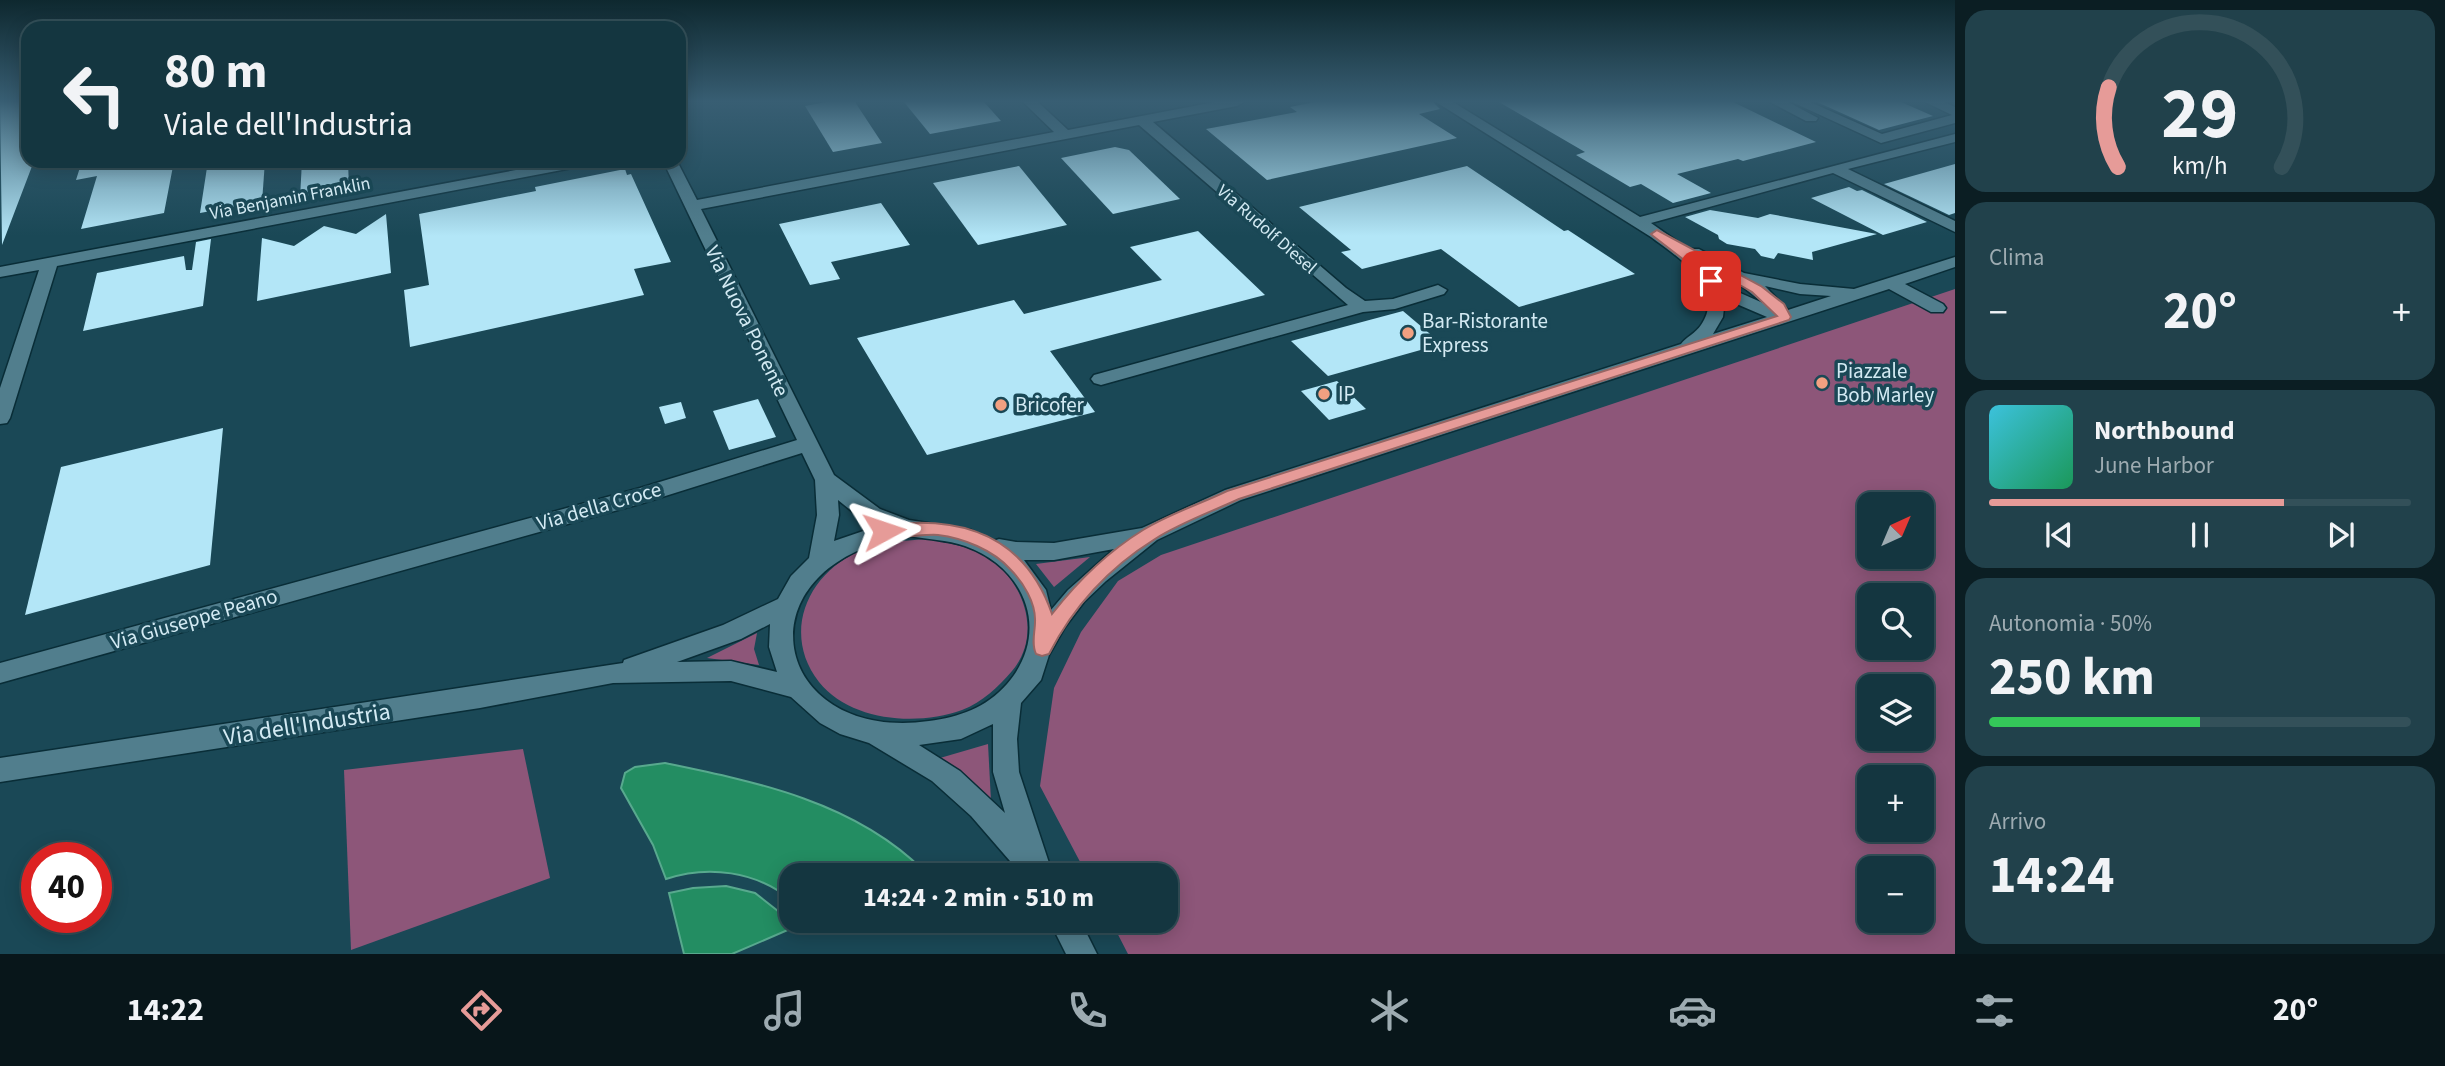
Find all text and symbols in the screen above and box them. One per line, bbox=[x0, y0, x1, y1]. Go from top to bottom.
text: 80 m bbox=[164, 37, 268, 107]
icon: left bbox=[49, 49, 140, 140]
text: 29 bbox=[2162, 62, 2238, 166]
text: Viale dell'Industria bbox=[164, 102, 413, 148]
text: km/h bbox=[2172, 148, 2228, 184]
street label: Via Benjamin Franklin bbox=[208, 171, 373, 226]
street label: Via Rudolf Diesel bbox=[1211, 179, 1322, 280]
street label: Via Nuova Ponente bbox=[697, 240, 797, 402]
text: Clima bbox=[1989, 241, 2044, 274]
pin bbox=[1681, 251, 1741, 311]
icon: arrive bbox=[1692, 262, 1730, 300]
text: 20° bbox=[2163, 275, 2237, 349]
text: − bbox=[1989, 286, 2008, 340]
text: + bbox=[2392, 286, 2411, 340]
place label: Bar-Ristorante Express bbox=[1422, 306, 1548, 360]
marker: Bar-Ristorante Express bbox=[1400, 325, 1416, 341]
place label: Piazzale Bob Marley bbox=[1836, 356, 1935, 410]
marker: Piazzale Bob Marley bbox=[1814, 375, 1830, 391]
place label: IP bbox=[1338, 379, 1355, 409]
marker: IP bbox=[1316, 386, 1332, 402]
place label: Bricofer bbox=[1015, 390, 1085, 420]
marker: Bricofer bbox=[993, 397, 1009, 413]
text: Northbound bbox=[2094, 412, 2235, 449]
text: June Harbor bbox=[2094, 449, 2214, 482]
street label: Via della Croce bbox=[533, 474, 665, 538]
north arrow bbox=[1857, 492, 1934, 569]
map controls bbox=[1857, 492, 1934, 933]
position arrow bbox=[847, 494, 921, 568]
icon: previous bbox=[2040, 516, 2078, 554]
icon: pause bbox=[2181, 516, 2219, 554]
icon: next bbox=[2322, 516, 2360, 554]
street label: Via Giuseppe Peano bbox=[107, 581, 281, 657]
button: search bbox=[1857, 583, 1934, 660]
text: Autonomia · 50% bbox=[1989, 607, 2152, 640]
text: 250 km bbox=[1989, 641, 2155, 715]
button: layers bbox=[1857, 674, 1934, 751]
street label: Via dell'Industria bbox=[221, 694, 393, 755]
button: + bbox=[1857, 765, 1934, 842]
text: Arrivo bbox=[1989, 805, 2046, 838]
text: 14:24 bbox=[1989, 839, 2114, 913]
speed limit sign: 40 bbox=[21, 842, 112, 933]
button: − bbox=[1857, 856, 1934, 933]
text: 14:24 · 2 min · 510 m bbox=[863, 879, 1094, 916]
icon: directions bbox=[457, 986, 506, 1035]
icon: music bbox=[760, 986, 809, 1035]
icon: phone bbox=[1063, 986, 1112, 1035]
icon: climate bbox=[1365, 986, 1414, 1035]
icon: car bbox=[1668, 986, 1717, 1035]
icon: filters bbox=[1970, 986, 2019, 1035]
text: 14:22 bbox=[127, 987, 204, 1033]
text: 20° bbox=[2273, 987, 2318, 1033]

